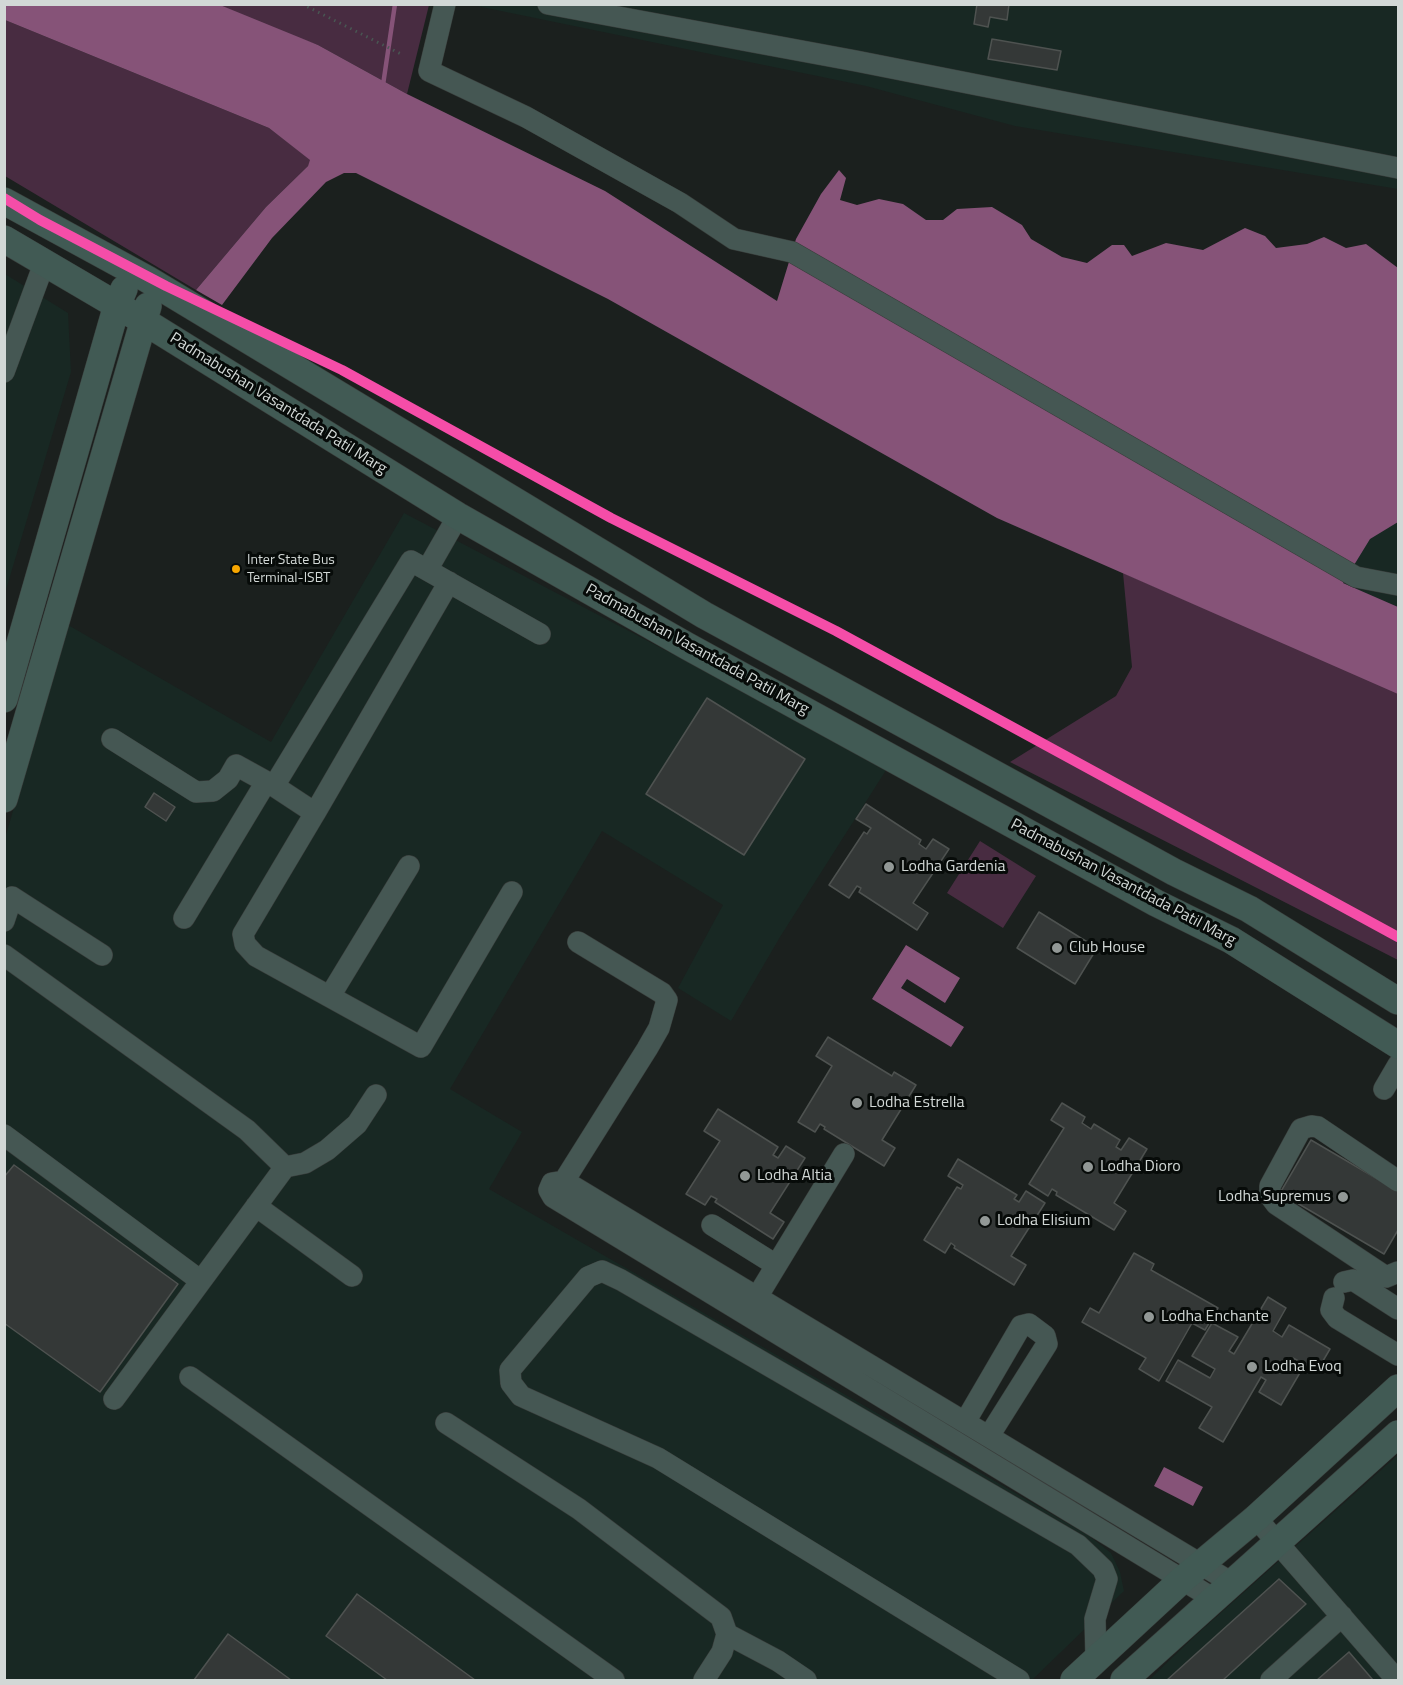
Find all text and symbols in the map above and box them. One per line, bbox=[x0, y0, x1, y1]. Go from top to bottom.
street label: Padmabushan Vasantdada Patil Marg bbox=[166, 329, 390, 479]
place label: Inter State Bus Terminal-ISBT bbox=[247, 553, 335, 586]
marker: Inter State Bus Terminal-ISBT bbox=[230, 563, 242, 575]
street label: Padmabushan Vasantdada Patil Marg bbox=[582, 580, 812, 720]
street label: Padmabushan Vasantdada Patil Marg bbox=[1007, 815, 1239, 951]
place label: Lodha Gardenia bbox=[901, 857, 1005, 877]
marker: Lodha Gardenia bbox=[882, 860, 896, 874]
place label: Club House bbox=[1069, 938, 1145, 958]
marker: Club House bbox=[1050, 941, 1064, 955]
place label: Lodha Estrella bbox=[869, 1093, 964, 1113]
marker: Lodha Estrella bbox=[850, 1096, 864, 1110]
place label: Lodha Dioro bbox=[1100, 1157, 1181, 1177]
marker: Lodha Dioro bbox=[1081, 1160, 1095, 1174]
place label: Lodha Altia bbox=[757, 1166, 832, 1186]
marker: Lodha Altia bbox=[738, 1169, 752, 1183]
place label: Lodha Supremus bbox=[1218, 1187, 1331, 1207]
marker: Lodha Supremus bbox=[1336, 1190, 1350, 1204]
place label: Lodha Elisium bbox=[997, 1211, 1090, 1231]
marker: Lodha Elisium bbox=[978, 1214, 992, 1228]
place label: Lodha Enchante bbox=[1161, 1307, 1269, 1327]
marker: Lodha Enchante bbox=[1142, 1310, 1156, 1324]
place label: Lodha Evoq bbox=[1264, 1357, 1342, 1377]
marker: Lodha Evoq bbox=[1245, 1360, 1259, 1374]

